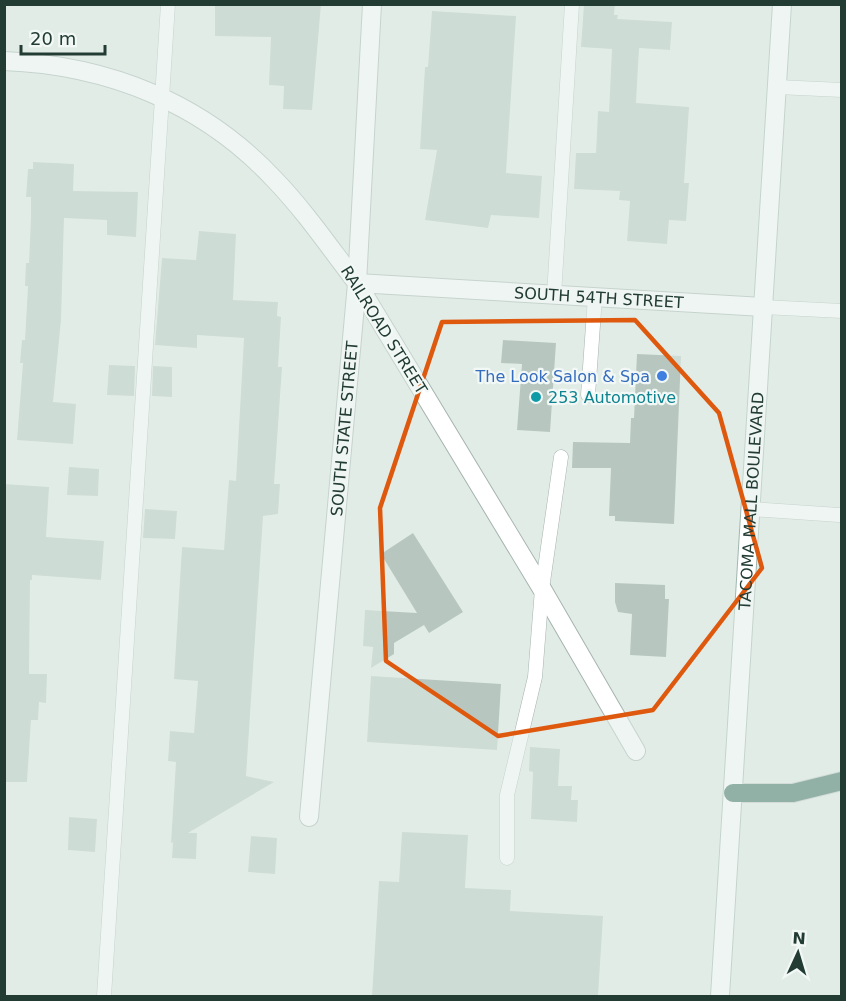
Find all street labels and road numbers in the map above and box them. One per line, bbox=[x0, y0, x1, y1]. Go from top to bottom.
street label: RAILROAD STREET bbox=[337, 262, 431, 398]
street label: SOUTH 54TH STREET bbox=[514, 283, 684, 312]
street label: SOUTH STATE STREET bbox=[327, 340, 361, 517]
street label: TACOMA MALL BOULEVARD bbox=[735, 391, 767, 612]

